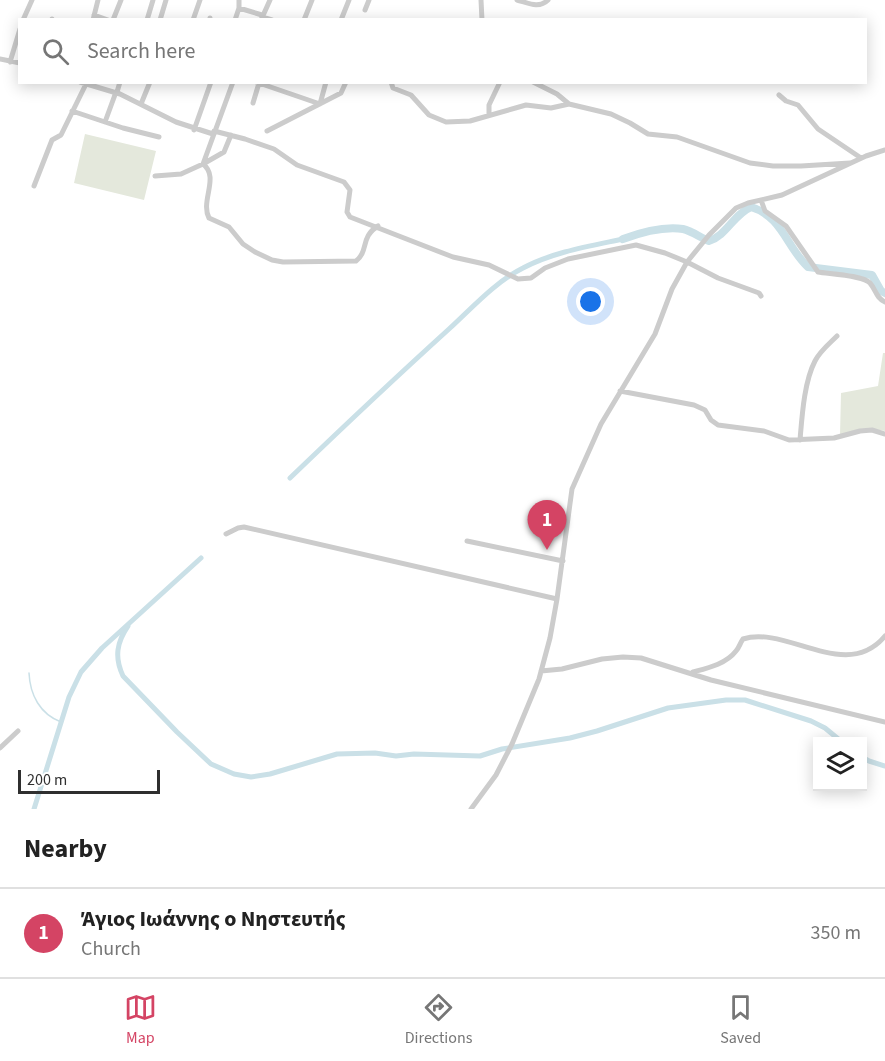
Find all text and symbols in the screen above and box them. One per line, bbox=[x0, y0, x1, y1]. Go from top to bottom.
search box bbox=[18, 18, 867, 84]
icon: search bbox=[39, 35, 72, 68]
text: Search here bbox=[87, 35, 195, 67]
your location bbox=[576, 287, 605, 316]
pin: 1 bbox=[528, 500, 566, 550]
map controls bbox=[813, 737, 867, 791]
button: layers bbox=[813, 737, 867, 791]
scale bar bbox=[18, 767, 160, 794]
text: 200 m bbox=[27, 769, 67, 791]
text: Nearby bbox=[24, 830, 107, 867]
text: Άγιος Ιωάννης ο Νηστευτής bbox=[81, 903, 346, 935]
text: 1 bbox=[38, 919, 49, 947]
text: 350 m bbox=[811, 919, 861, 947]
text: Church bbox=[81, 935, 141, 963]
tab: Map bbox=[124, 991, 157, 1049]
tab: Directions bbox=[405, 991, 472, 1049]
tab: Saved bbox=[720, 991, 761, 1049]

